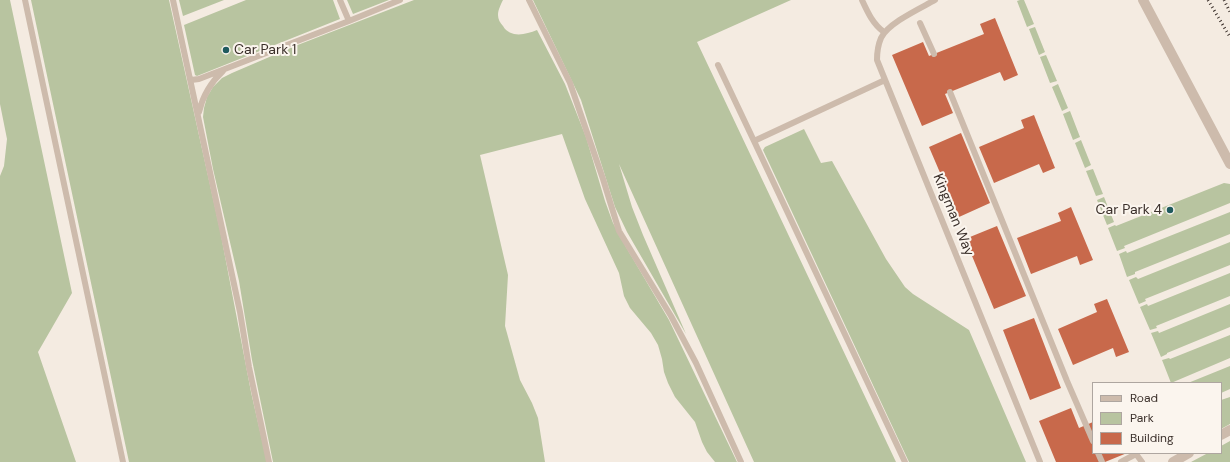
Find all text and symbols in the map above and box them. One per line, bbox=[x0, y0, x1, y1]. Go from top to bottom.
place label: Car Park 1 bbox=[234, 42, 296, 58]
marker: Car Park 1 bbox=[221, 45, 231, 55]
street label: Kingman Way bbox=[929, 171, 977, 259]
place label: Car Park 4 bbox=[1096, 202, 1162, 218]
marker: Car Park 4 bbox=[1165, 205, 1175, 215]
legend bbox=[1092, 382, 1222, 454]
text: Road bbox=[1130, 390, 1158, 406]
text: Park bbox=[1130, 410, 1154, 426]
text: Building bbox=[1130, 430, 1174, 446]

